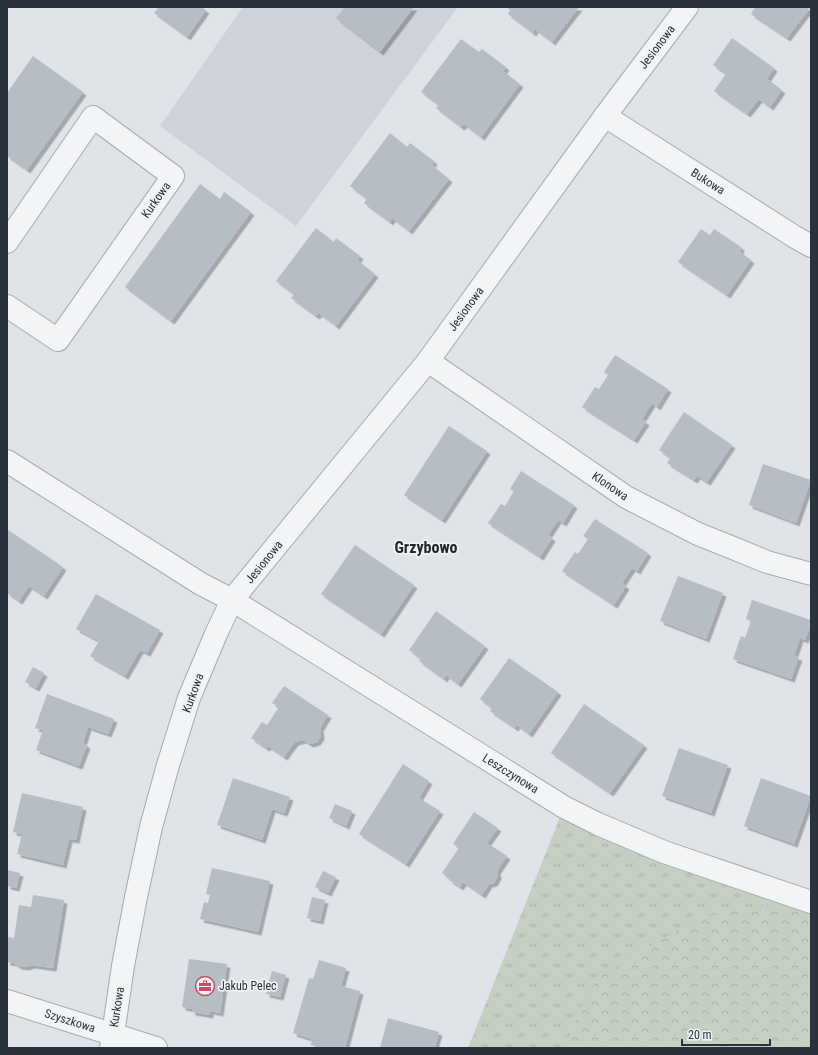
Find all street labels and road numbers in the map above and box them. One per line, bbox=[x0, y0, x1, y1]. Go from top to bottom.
street label: Jesionowa bbox=[636, 22, 678, 72]
street label: Bukowa bbox=[688, 166, 728, 198]
street label: Kurkowa bbox=[139, 179, 174, 221]
street label: Jesionowa bbox=[445, 284, 487, 334]
street label: Klonowa bbox=[589, 469, 631, 504]
street label: Jesionowa bbox=[242, 538, 286, 586]
street label: Kurkowa bbox=[179, 671, 207, 715]
street label: Leszczynowa bbox=[480, 751, 541, 796]
street label: Kurkowa bbox=[107, 985, 127, 1028]
street label: Szyszkowa bbox=[43, 1006, 97, 1035]

